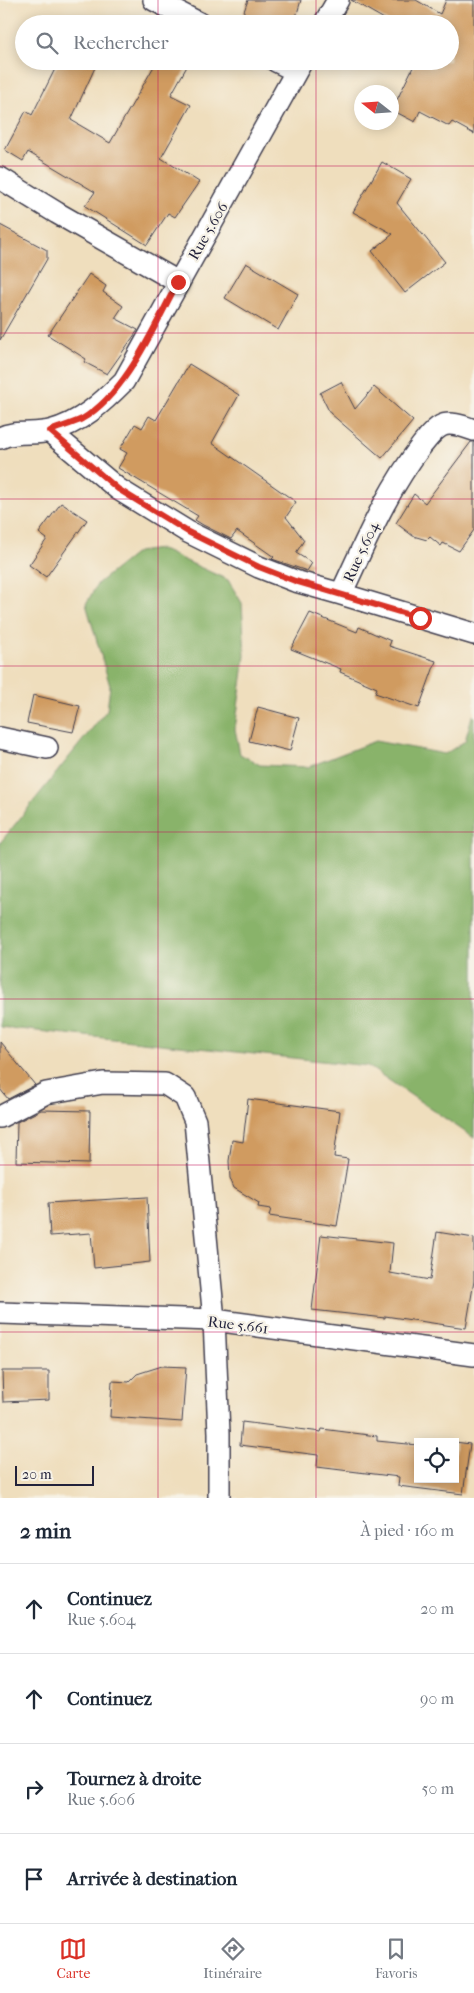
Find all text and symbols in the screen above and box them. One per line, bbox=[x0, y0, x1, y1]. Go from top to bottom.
search box bbox=[15, 15, 459, 70]
icon: search bbox=[33, 29, 61, 57]
text: Rechercher bbox=[73, 32, 169, 54]
north arrow bbox=[354, 85, 399, 130]
street label: Rue 5.606 bbox=[184, 198, 232, 263]
route end bbox=[167, 271, 190, 294]
street label: Rue 5.604 bbox=[339, 518, 383, 585]
route start bbox=[409, 607, 432, 630]
street label: Rue 5.661 bbox=[207, 1312, 269, 1338]
map controls bbox=[414, 1438, 459, 1483]
button: locate bbox=[414, 1438, 459, 1483]
scale bar bbox=[15, 1463, 94, 1486]
text: 20 m bbox=[22, 1466, 52, 1483]
text: 2 min bbox=[20, 1519, 71, 1543]
text: À pied · 160 m bbox=[360, 1521, 454, 1540]
text: Continuez bbox=[67, 1588, 152, 1610]
icon: ahead bbox=[20, 1595, 48, 1623]
text: 20 m bbox=[420, 1599, 454, 1618]
text: Rue 5.604 bbox=[67, 1610, 135, 1629]
icon: ahead bbox=[20, 1685, 48, 1713]
text: Continuez bbox=[67, 1688, 152, 1710]
text: 90 m bbox=[420, 1689, 454, 1708]
text: Tournez à droite bbox=[67, 1768, 201, 1790]
icon: right bbox=[20, 1775, 48, 1803]
text: 50 m bbox=[422, 1779, 454, 1798]
text: Rue 5.606 bbox=[67, 1790, 135, 1809]
icon: arrive bbox=[20, 1865, 48, 1893]
text: Arrivée à destination bbox=[67, 1868, 237, 1890]
tab: Carte bbox=[56, 1935, 90, 1982]
tab: Itinéraire bbox=[203, 1935, 262, 1982]
tab: Favoris bbox=[375, 1935, 418, 1982]

